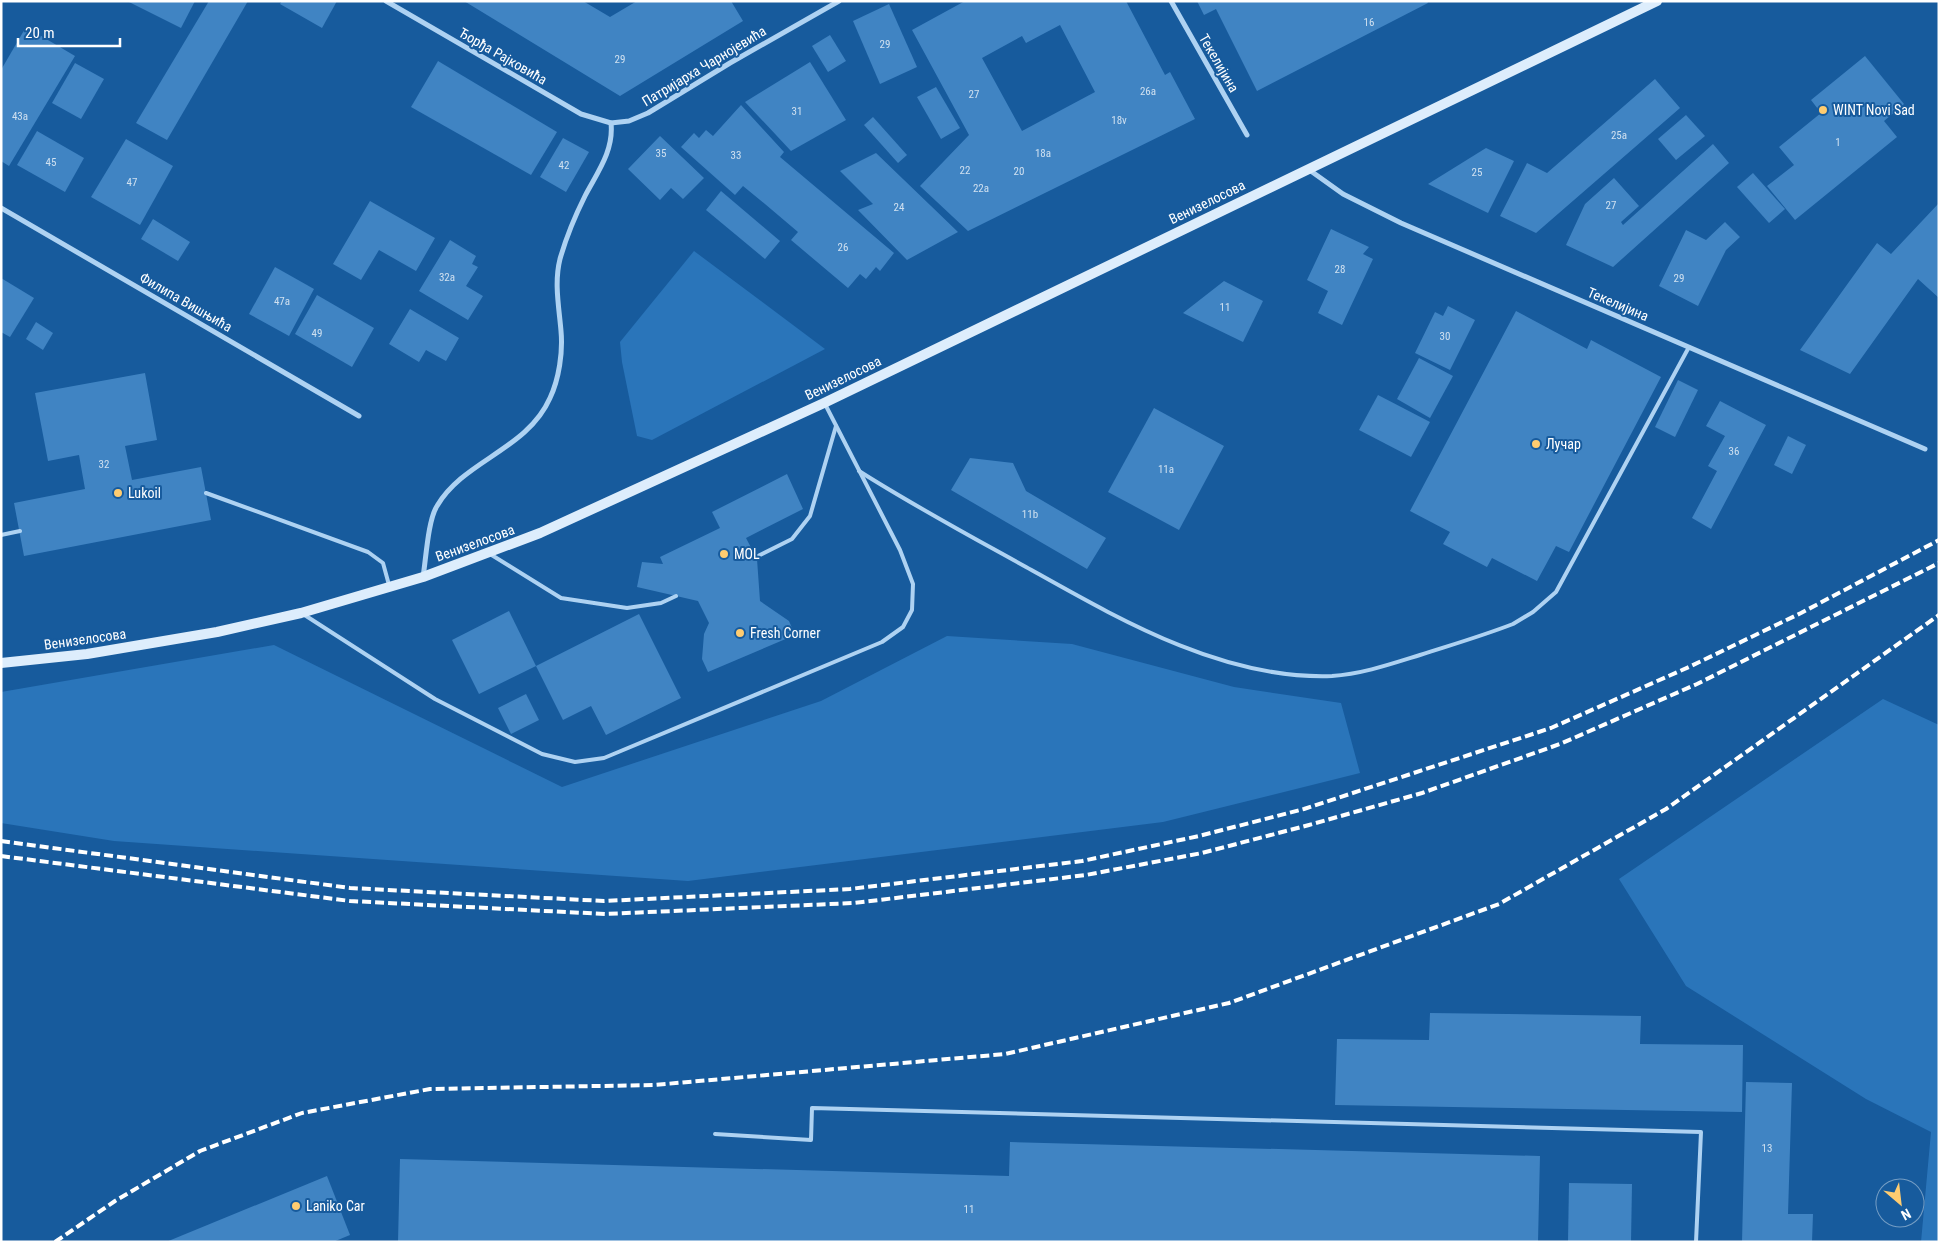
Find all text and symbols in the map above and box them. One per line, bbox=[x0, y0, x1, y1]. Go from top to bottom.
scale bar bbox=[18, 15, 120, 47]
house number: 16 bbox=[1364, 16, 1374, 29]
street label: Патријарха Чарнојевића bbox=[639, 23, 769, 109]
text: 20 m bbox=[25, 24, 55, 42]
street label: Ђорђа Рајковића bbox=[456, 24, 550, 88]
street label: Текелијина bbox=[1196, 31, 1242, 95]
house number: 29 bbox=[880, 38, 890, 51]
house number: 29 bbox=[615, 53, 625, 66]
house number: 26a bbox=[1140, 85, 1156, 98]
house number: 27 bbox=[969, 88, 979, 101]
place label: WINT Novi Sad bbox=[1833, 102, 1915, 118]
marker: WINT Novi Sad bbox=[1817, 104, 1829, 116]
house number: 31 bbox=[792, 105, 802, 118]
house number: 43a bbox=[12, 110, 28, 123]
house number: 18v bbox=[1111, 114, 1127, 127]
house number: 25a bbox=[1611, 129, 1627, 142]
house number: 1 bbox=[1835, 136, 1841, 149]
house number: 35 bbox=[656, 147, 666, 160]
house number: 18a bbox=[1035, 147, 1051, 160]
house number: 33 bbox=[731, 149, 741, 162]
house number: 45 bbox=[46, 156, 56, 169]
house number: 42 bbox=[559, 159, 569, 172]
house number: 22 bbox=[960, 164, 970, 177]
house number: 20 bbox=[1014, 165, 1024, 178]
house number: 25 bbox=[1472, 166, 1482, 179]
house number: 47 bbox=[127, 176, 137, 189]
street label: Венизелосова bbox=[1166, 177, 1248, 227]
house number: 22a bbox=[973, 182, 989, 195]
house number: 27 bbox=[1606, 199, 1616, 212]
house number: 24 bbox=[894, 201, 905, 214]
house number: 26 bbox=[838, 241, 848, 254]
house number: 28 bbox=[1335, 263, 1345, 276]
street label: Филипа Вишњића bbox=[137, 269, 235, 335]
house number: 32a bbox=[439, 271, 455, 284]
house number: 29 bbox=[1674, 272, 1684, 285]
street label: Текелијина bbox=[1585, 284, 1651, 324]
house number: 47a bbox=[274, 295, 290, 308]
house number: 11 bbox=[1220, 301, 1230, 314]
house number: 49 bbox=[312, 327, 322, 340]
house number: 30 bbox=[1440, 330, 1450, 343]
street label: Венизелосова bbox=[802, 353, 884, 403]
place label: Лучар bbox=[1546, 436, 1581, 452]
marker: Лучар bbox=[1530, 438, 1542, 450]
house number: 36 bbox=[1729, 445, 1739, 458]
house number: 32 bbox=[99, 458, 109, 471]
house number: 11a bbox=[1158, 463, 1174, 476]
place label: Lukoil bbox=[128, 485, 161, 501]
marker: Lukoil bbox=[112, 487, 124, 499]
house number: 11b bbox=[1022, 508, 1038, 521]
street label: Венизелосова bbox=[433, 521, 517, 565]
place label: MOL bbox=[734, 546, 760, 562]
marker: MOL bbox=[718, 548, 730, 560]
street label: Венизелосова bbox=[43, 625, 127, 653]
place label: Fresh Corner bbox=[750, 625, 820, 641]
marker: Fresh Corner bbox=[734, 627, 746, 639]
house number: 13 bbox=[1762, 1142, 1772, 1155]
north arrow bbox=[1875, 1178, 1925, 1228]
place label: Laniko Car bbox=[306, 1198, 365, 1214]
marker: Laniko Car bbox=[290, 1200, 302, 1212]
house number: 11 bbox=[964, 1203, 974, 1216]
text: N bbox=[1899, 1205, 1914, 1224]

